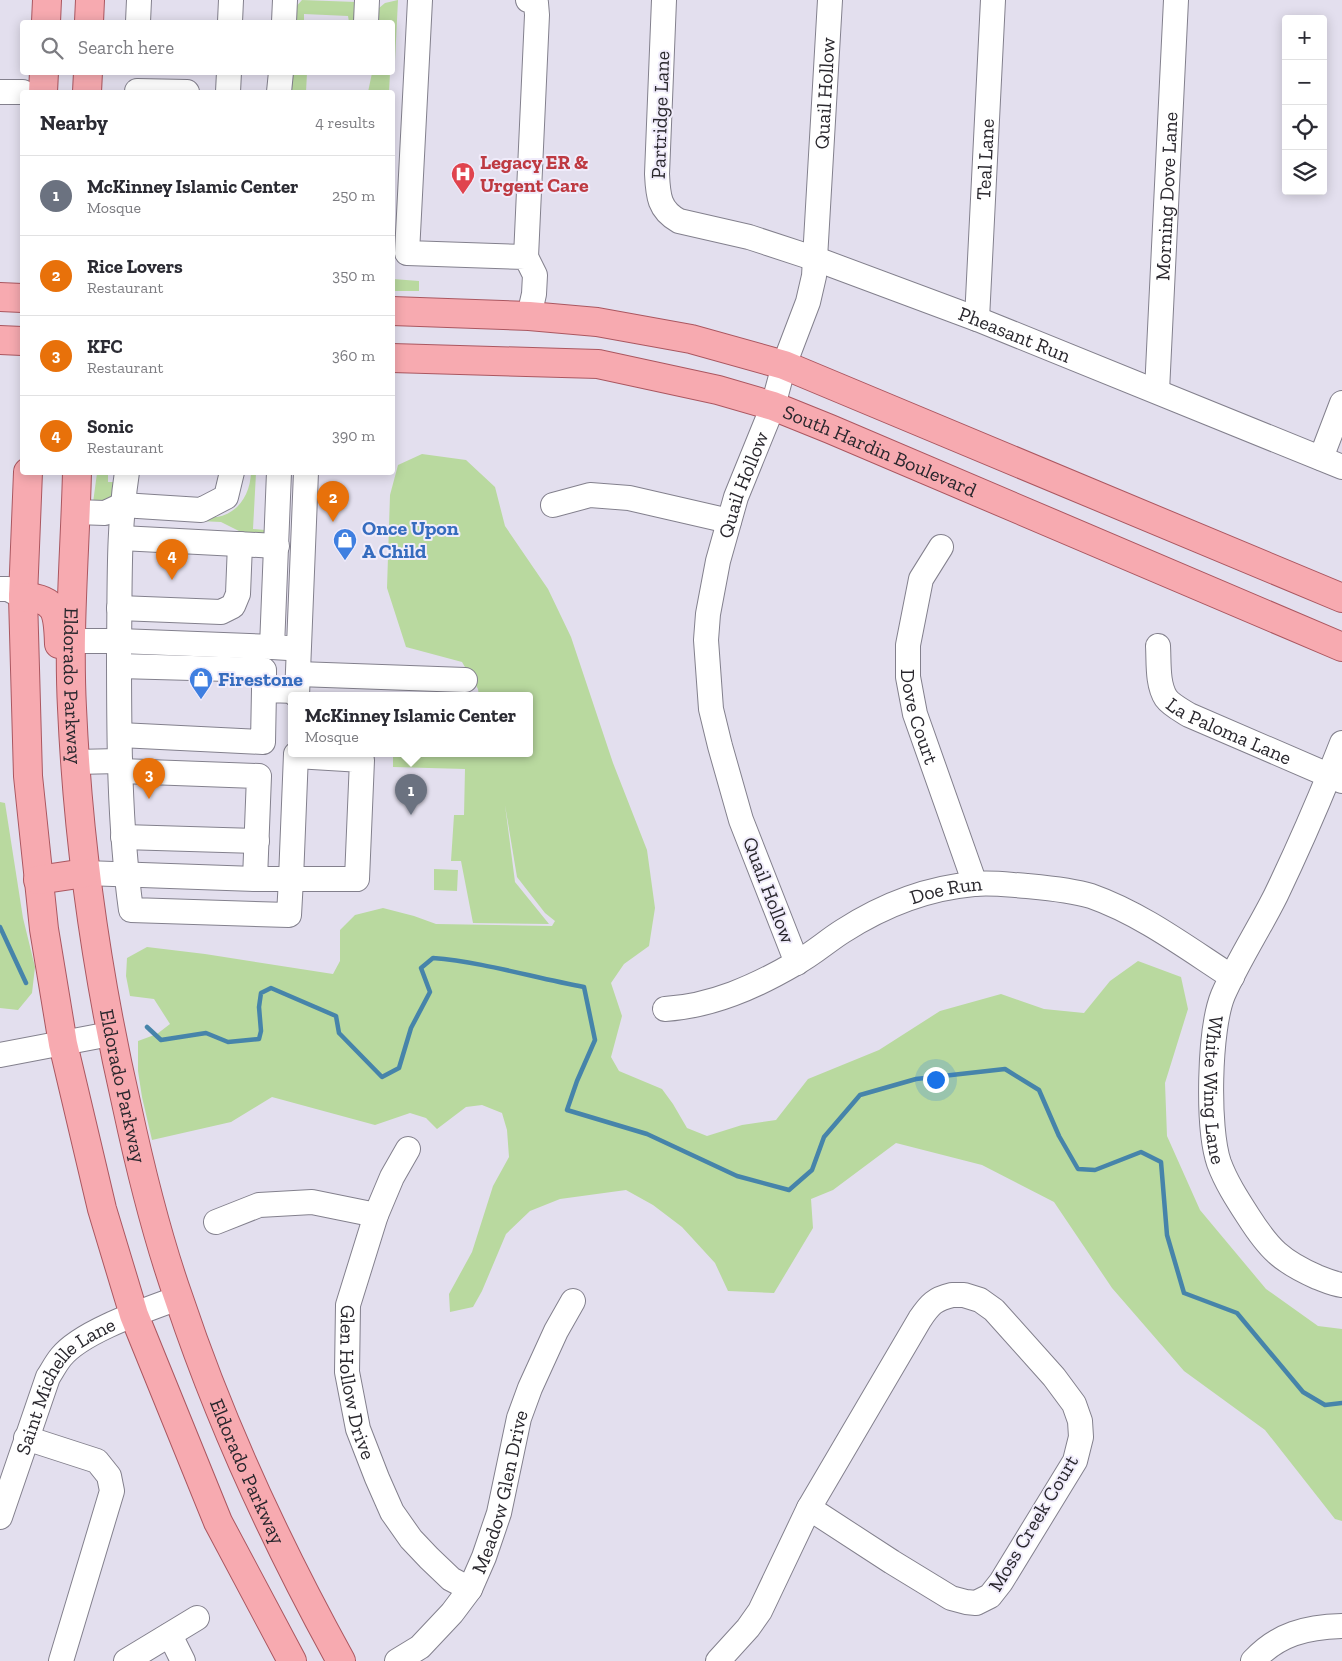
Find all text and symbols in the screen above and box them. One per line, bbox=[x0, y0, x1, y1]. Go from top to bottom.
map controls bbox=[1282, 15, 1327, 195]
button: + bbox=[1282, 15, 1327, 60]
search box bbox=[20, 20, 395, 75]
icon: search bbox=[38, 34, 66, 62]
text: Search here bbox=[78, 36, 174, 59]
street label: Quail Hollow bbox=[809, 36, 840, 150]
street label: Partridge Lane bbox=[646, 51, 674, 179]
button: − bbox=[1282, 60, 1327, 105]
button: locate bbox=[1282, 105, 1327, 150]
text: Nearby bbox=[40, 110, 108, 135]
street label: Morning Dove Lane bbox=[1150, 111, 1183, 281]
text: 4 results bbox=[315, 113, 375, 132]
street label: Teal Lane bbox=[971, 118, 999, 201]
place label: Legacy ER & Urgent Care bbox=[480, 150, 589, 197]
button: layers bbox=[1282, 150, 1327, 195]
hospital icon: Legacy ER & Urgent Care bbox=[450, 161, 476, 195]
text: McKinney Islamic Center bbox=[87, 175, 298, 198]
text: 1 bbox=[53, 186, 59, 205]
text: 250 m bbox=[332, 186, 375, 205]
text: Mosque bbox=[87, 198, 141, 217]
text: Rice Lovers bbox=[87, 255, 183, 278]
text: 2 bbox=[52, 266, 60, 285]
text: 350 m bbox=[332, 266, 375, 285]
text: Restaurant bbox=[87, 278, 163, 297]
street label: Pheasant Run bbox=[955, 301, 1075, 368]
text: KFC bbox=[87, 335, 123, 358]
text: 3 bbox=[52, 346, 60, 365]
text: 360 m bbox=[332, 346, 375, 365]
text: Restaurant bbox=[87, 358, 163, 377]
street label: South Hardin Boulevard bbox=[780, 399, 980, 502]
text: Sonic bbox=[87, 415, 133, 438]
text: 4 bbox=[51, 426, 61, 445]
text: 390 m bbox=[332, 426, 375, 445]
street label: Quail Hollow bbox=[713, 427, 774, 541]
text: Restaurant bbox=[87, 438, 163, 457]
pin: 2 bbox=[317, 481, 349, 522]
place label: Once Upon A Child bbox=[362, 516, 459, 563]
shop icon: Once Upon A Child bbox=[332, 527, 358, 561]
pin: 4 bbox=[156, 539, 188, 580]
street label: Eldorado Parkway bbox=[59, 607, 87, 766]
shop icon: Firestone bbox=[188, 666, 214, 700]
place label: Firestone bbox=[218, 667, 303, 691]
street label: Dove Court bbox=[896, 669, 944, 768]
popup bbox=[288, 692, 533, 757]
street label: La Paloma Lane bbox=[1161, 692, 1295, 770]
text: McKinney Islamic Center bbox=[305, 704, 516, 727]
text: Mosque bbox=[305, 727, 359, 746]
pin: 3 bbox=[133, 758, 165, 799]
pin: 1 bbox=[395, 774, 427, 815]
street label: Quail Hollow bbox=[738, 833, 801, 947]
street label: Doe Run bbox=[907, 871, 984, 909]
street label: Eldorado Parkway bbox=[95, 1007, 151, 1166]
street label: White Wing Lane bbox=[1199, 1014, 1231, 1167]
your location bbox=[923, 1067, 949, 1093]
street label: Glen Hollow Drive bbox=[335, 1305, 381, 1463]
street label: Saint Michelle Lane bbox=[10, 1312, 119, 1458]
street label: Eldorado Parkway bbox=[205, 1395, 291, 1549]
street label: Meadow Glen Drive bbox=[466, 1406, 533, 1577]
street label: Moss Creek Court bbox=[983, 1450, 1083, 1596]

